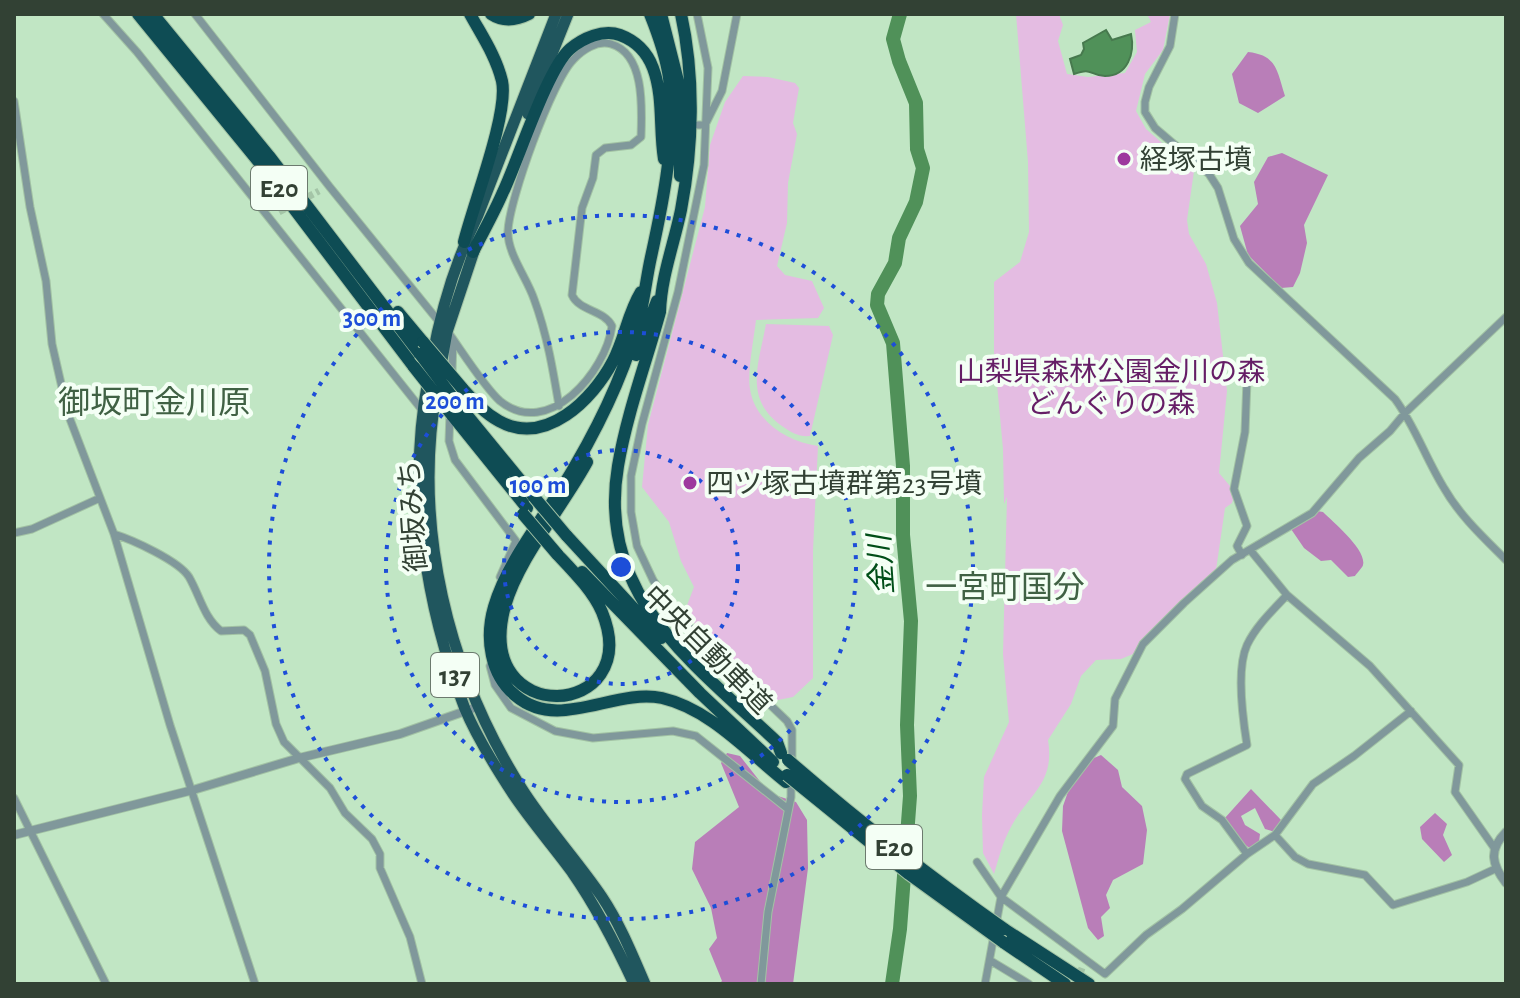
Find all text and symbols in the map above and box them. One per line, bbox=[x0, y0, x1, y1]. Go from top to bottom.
place label: 経塚古墳 bbox=[1140, 145, 1252, 175]
marker: 経塚古墳 bbox=[1115, 150, 1133, 168]
road number: E20 bbox=[251, 166, 307, 210]
text: 300 m bbox=[343, 307, 401, 331]
park label: 山梨県森林公園金川の森 どんぐりの森 bbox=[957, 357, 1265, 419]
district label: 御坂町金川原 bbox=[58, 386, 250, 419]
text: 200 m bbox=[425, 390, 485, 414]
street label: 御坂みち bbox=[394, 459, 432, 573]
place label: 四ツ塚古墳群第23号墳 bbox=[706, 469, 982, 499]
text: 100 m bbox=[510, 474, 566, 498]
marker: 四ツ塚古墳群第23号墳 bbox=[681, 474, 699, 492]
water label: 金川 bbox=[863, 531, 899, 596]
centre of rings bbox=[607, 553, 635, 581]
district label: 一宮町国分 bbox=[925, 570, 1085, 604]
street label: 中央自動車道 bbox=[637, 580, 777, 720]
road number: 137 bbox=[431, 653, 479, 697]
road number: E20 bbox=[866, 825, 922, 869]

